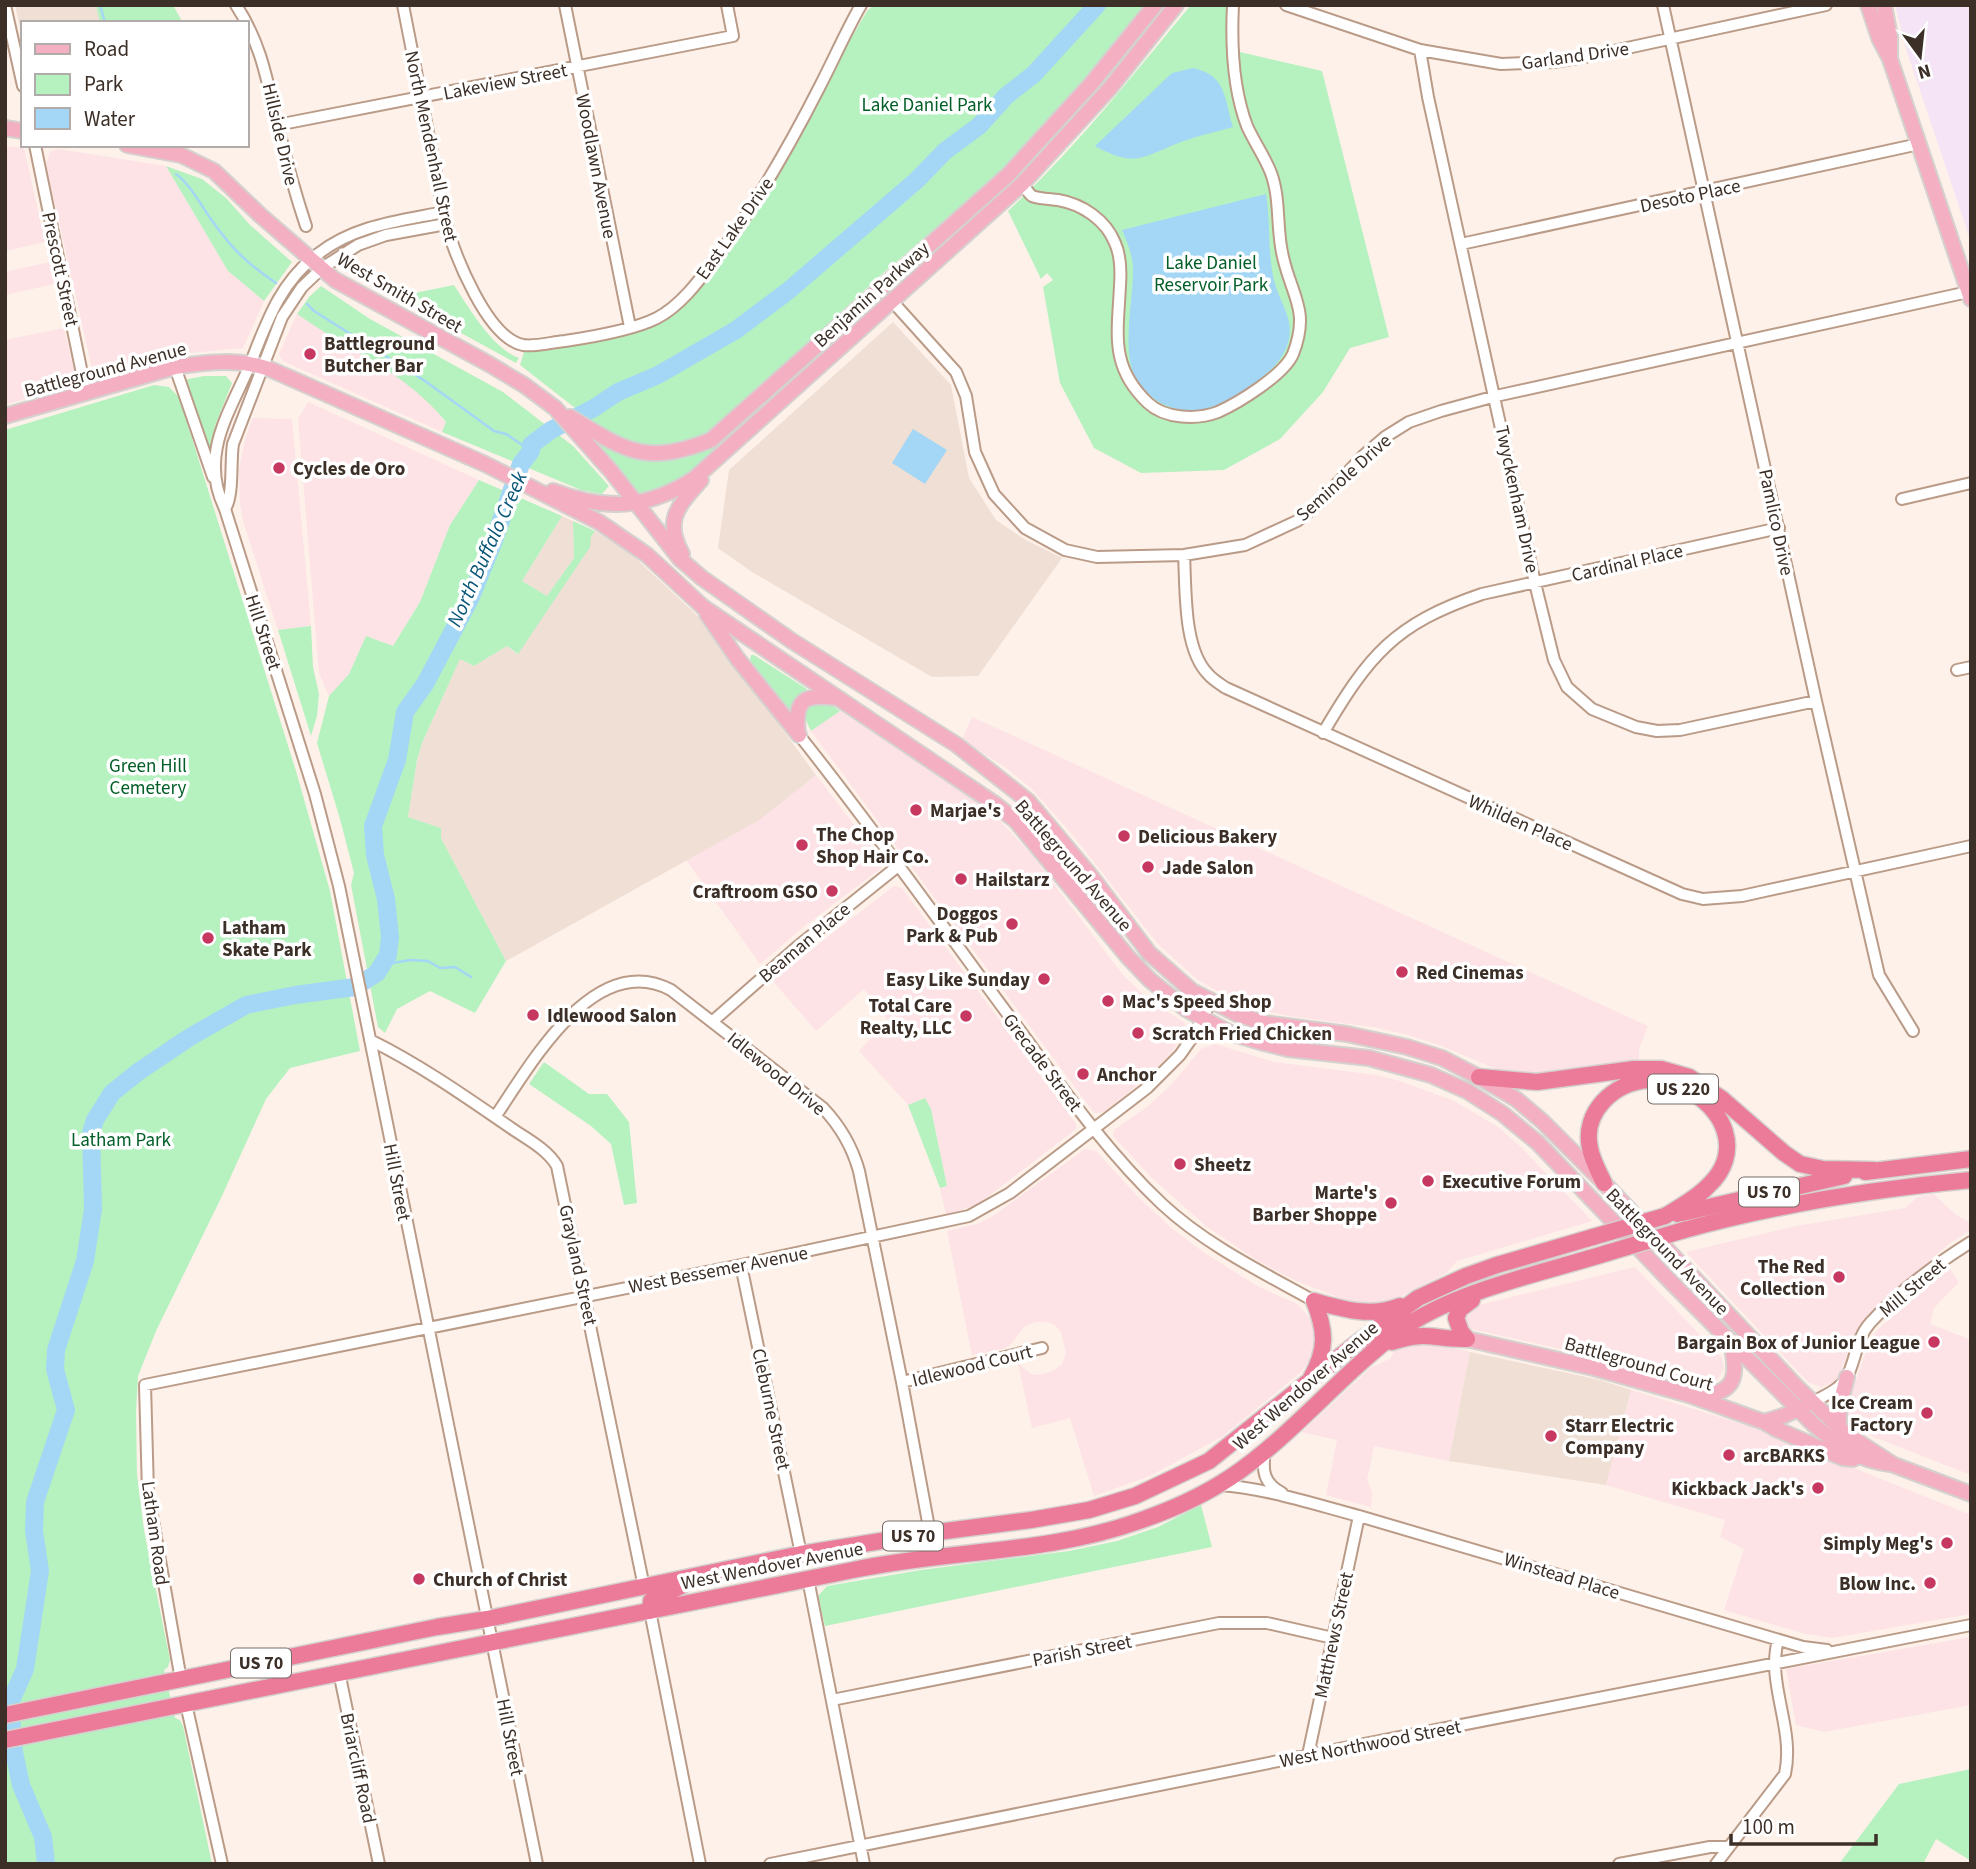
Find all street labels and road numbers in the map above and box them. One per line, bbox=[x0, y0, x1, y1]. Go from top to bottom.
street label: Garland Drive bbox=[1520, 36, 1631, 77]
street label: North Mendenhall Street bbox=[397, 48, 464, 245]
street label: Lakeview Street bbox=[441, 57, 570, 108]
street label: Hillside Drive bbox=[255, 80, 304, 188]
street label: Woodlawn Avenue bbox=[568, 92, 623, 241]
street label: East Lake Drive bbox=[690, 172, 781, 286]
street label: Desoto Place bbox=[1638, 173, 1743, 220]
street label: Prescott Street bbox=[34, 209, 85, 330]
street label: Benjamin Parkway bbox=[808, 236, 936, 354]
street label: West Smith Street bbox=[331, 246, 468, 340]
street label: Battleground Avenue bbox=[21, 336, 190, 405]
street label: Twyckenham Drive bbox=[1488, 423, 1545, 576]
street label: Seminole Drive bbox=[1290, 428, 1398, 528]
street label: Pamlico Drive bbox=[1751, 467, 1800, 578]
street label: Cardinal Place bbox=[1569, 538, 1686, 589]
street label: Hill Street bbox=[238, 591, 288, 674]
street label: Whilden Place bbox=[1464, 788, 1577, 858]
street label: Battleground Avenue bbox=[1008, 794, 1138, 938]
street label: Beaman Place bbox=[753, 897, 857, 990]
street label: Grecade Street bbox=[996, 1008, 1088, 1118]
street label: Idlewood Drive bbox=[721, 1026, 831, 1122]
road number: US 220 bbox=[1648, 1074, 1718, 1104]
street label: Hill Street bbox=[376, 1141, 417, 1224]
road number: US 70 bbox=[1739, 1177, 1799, 1206]
street label: Battleground Avenue bbox=[1599, 1183, 1735, 1321]
street label: Grayland Street bbox=[552, 1202, 604, 1329]
street label: West Bessemer Avenue bbox=[626, 1240, 810, 1301]
street label: Mill Street bbox=[1874, 1252, 1953, 1324]
street label: West Wendover Avenue bbox=[1227, 1315, 1385, 1457]
street label: Battleground Court bbox=[1561, 1330, 1716, 1399]
street label: Idlewood Court bbox=[909, 1338, 1036, 1394]
street label: Cleburne Street bbox=[744, 1346, 797, 1473]
street label: Latham Road bbox=[134, 1479, 175, 1587]
road number: US 70 bbox=[883, 1521, 943, 1550]
street label: West Wendover Avenue bbox=[679, 1536, 866, 1597]
street label: Winstead Place bbox=[1500, 1546, 1623, 1607]
street label: Matthews Street bbox=[1308, 1569, 1361, 1701]
street label: Parish Street bbox=[1030, 1629, 1135, 1674]
road number: US 70 bbox=[231, 1648, 291, 1678]
street label: Hill Street bbox=[489, 1696, 530, 1779]
street label: Briarcliff Road bbox=[333, 1711, 382, 1826]
street label: West Northwood Street bbox=[1277, 1714, 1464, 1775]

